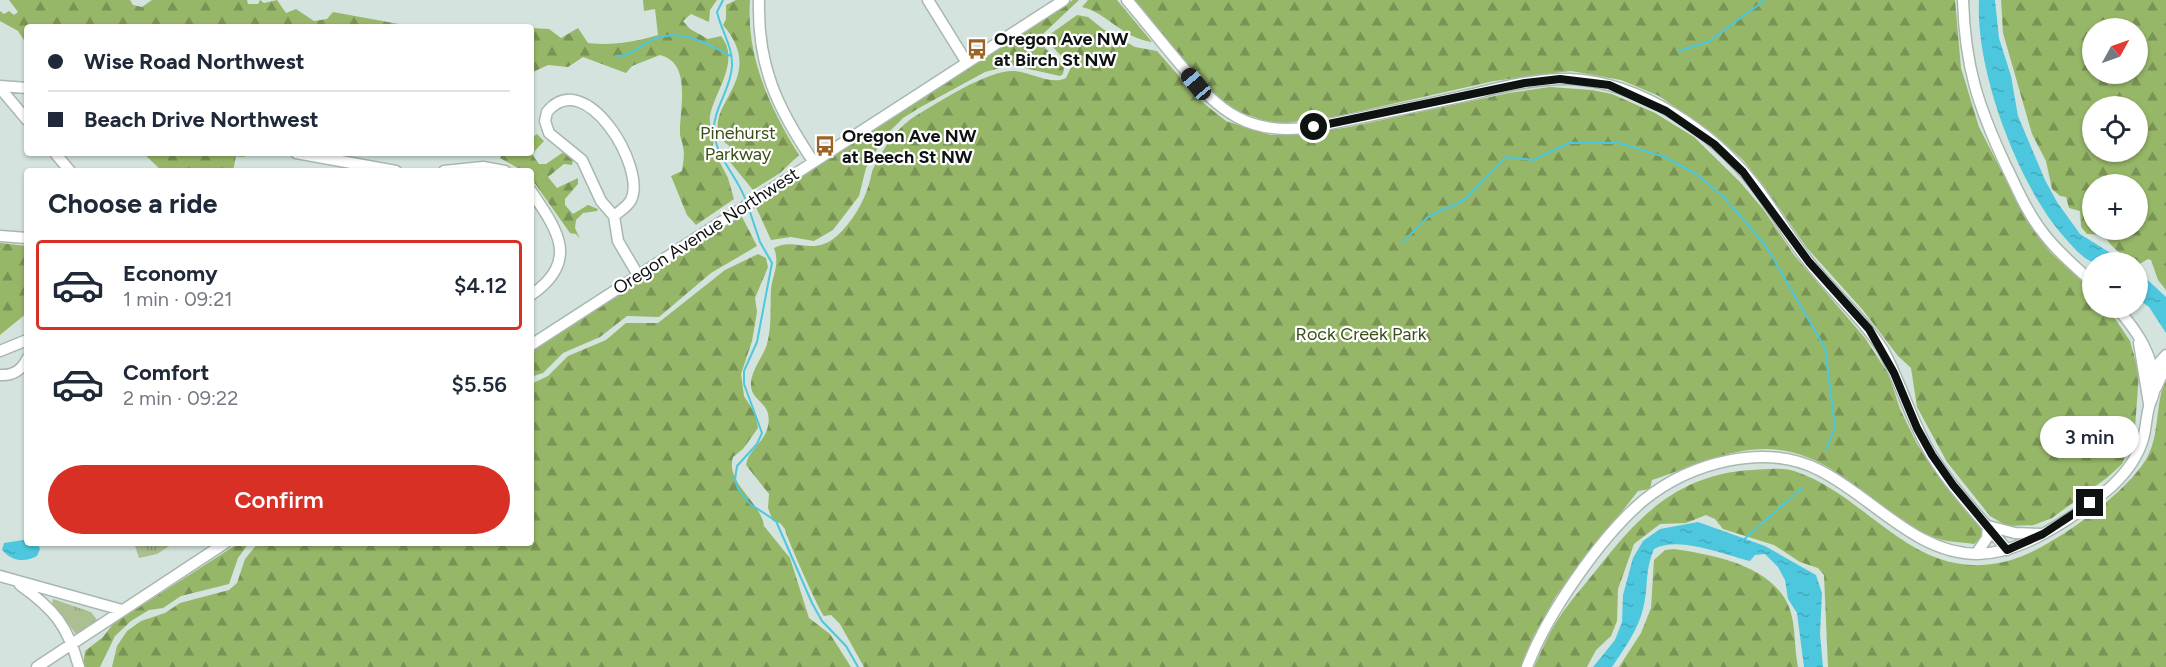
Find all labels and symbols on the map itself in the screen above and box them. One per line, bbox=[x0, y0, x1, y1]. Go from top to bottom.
north arrow bbox=[2082, 18, 2148, 84]
place label: Oregon Ave NW at Birch St NW bbox=[994, 28, 1129, 71]
bus stop icon: Oregon Ave NW at Birch St NW bbox=[965, 37, 989, 61]
car bbox=[1178, 64, 1214, 104]
route start bbox=[1300, 113, 1327, 140]
park label: Pinehurst Parkway bbox=[700, 122, 776, 165]
place label: Oregon Ave NW at Beech St NW bbox=[842, 125, 977, 168]
bus stop icon: Oregon Ave NW at Beech St NW bbox=[813, 134, 837, 158]
street label: Oregon Avenue Northwest bbox=[609, 163, 803, 299]
park label: Rock Creek Park bbox=[1296, 323, 1427, 345]
callout: 3 min bbox=[2040, 416, 2140, 458]
route end bbox=[2076, 489, 2103, 516]

